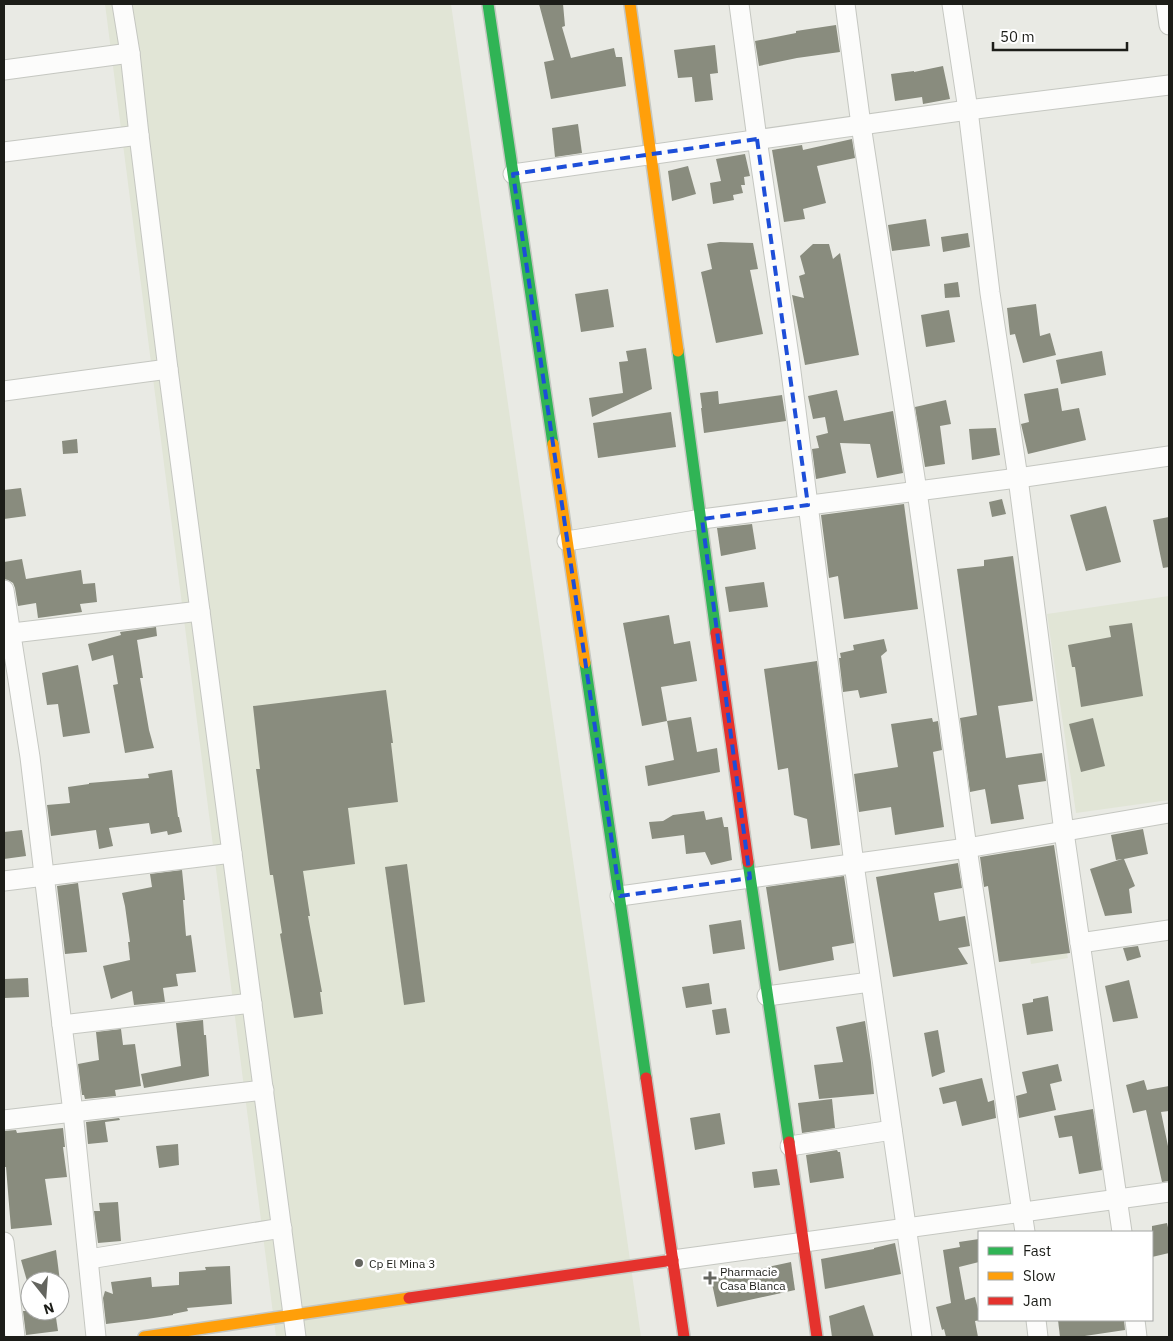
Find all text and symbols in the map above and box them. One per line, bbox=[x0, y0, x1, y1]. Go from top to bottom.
scale bar bbox=[993, 20, 1127, 52]
text: 50 m bbox=[1000, 27, 1035, 46]
legend bbox=[978, 1231, 1153, 1321]
text: Fast bbox=[1023, 1241, 1051, 1260]
place label: Cp El Mina 3 bbox=[369, 1256, 435, 1271]
marker: Cp El Mina 3 bbox=[353, 1257, 365, 1269]
place label: Pharmacie Casa Blanca bbox=[720, 1264, 786, 1293]
text: Slow bbox=[1023, 1266, 1056, 1285]
north arrow bbox=[20, 1271, 70, 1321]
marker: Pharmacie Casa Blanca bbox=[704, 1272, 716, 1284]
text: Jam bbox=[1023, 1291, 1052, 1310]
text: N bbox=[41, 1298, 56, 1319]

